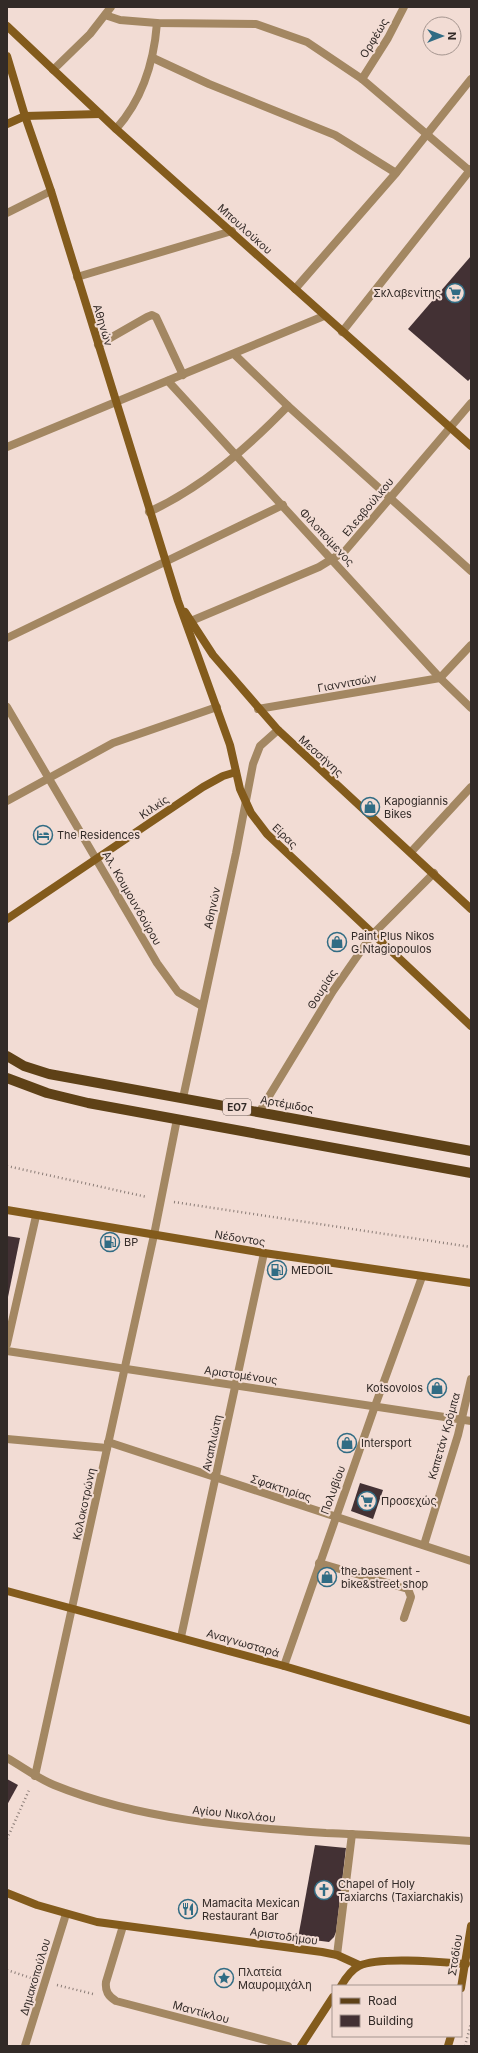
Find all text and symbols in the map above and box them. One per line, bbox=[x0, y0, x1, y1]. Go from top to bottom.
street label: Ορφέως bbox=[357, 15, 391, 61]
north arrow bbox=[422, 16, 462, 56]
text: N bbox=[445, 32, 459, 40]
street label: Μπουλούκου bbox=[215, 201, 275, 257]
supermarket icon: Σκλαβενίτης bbox=[444, 282, 466, 304]
place label: Σκλαβενίτης bbox=[373, 286, 441, 300]
street label: Αθηνών bbox=[90, 303, 116, 348]
street label: Ελεαβούλκου bbox=[339, 475, 397, 539]
street label: Φιλοποίμενος bbox=[297, 505, 357, 569]
street label: Γιαννιτσών bbox=[316, 671, 378, 695]
street label: Μεσσήνης bbox=[296, 732, 346, 780]
street label: Κιλκίς bbox=[137, 792, 171, 822]
place label: Kapogiannis Bikes bbox=[384, 794, 448, 821]
shop icon: Kapogiannis Bikes bbox=[359, 796, 381, 818]
street label: Είρας bbox=[269, 821, 301, 851]
hotel icon: The Residences bbox=[32, 824, 54, 846]
place label: The Residences bbox=[57, 828, 140, 842]
street label: Αλ. Κουμουνδούρου bbox=[99, 848, 165, 948]
street label: Αθηνών bbox=[201, 885, 223, 930]
place label: Paint Plus Nikos G.Ntagiopoulos bbox=[351, 929, 434, 956]
shop icon: Paint Plus Nikos G.Ntagiopoulos bbox=[326, 931, 348, 953]
street label: Θουρίας bbox=[304, 966, 340, 1012]
street label: Αρτέμιδος bbox=[259, 1092, 315, 1116]
road number: ΕΟ7 bbox=[223, 1099, 251, 1115]
street label: Νέδοντος bbox=[214, 1227, 266, 1249]
fuel station icon: BP bbox=[99, 1231, 121, 1253]
place label: BP bbox=[124, 1235, 138, 1249]
fuel station icon: MEDOIL bbox=[266, 1259, 288, 1281]
place label: MEDOIL bbox=[291, 1263, 333, 1277]
street label: Αριστομένους bbox=[203, 1363, 279, 1387]
shop icon: Kotsovolos bbox=[426, 1377, 448, 1399]
place label: Kotsovolos bbox=[366, 1381, 423, 1395]
street label: Καπετάν Κρόμπα bbox=[425, 1391, 463, 1481]
street label: Αναπλιώτη bbox=[199, 1413, 225, 1473]
shop icon: Intersport bbox=[336, 1432, 358, 1454]
place label: Intersport bbox=[361, 1436, 412, 1450]
street label: Πολυβίου bbox=[318, 1464, 348, 1516]
street label: Κολοκοτρώνη bbox=[70, 1467, 98, 1541]
street label: Σφακτηρίας bbox=[249, 1471, 313, 1505]
supermarket icon: Προσεχώς bbox=[356, 1490, 378, 1512]
place label: Προσεχώς bbox=[381, 1494, 437, 1508]
place label: the.basement - bike&street shop bbox=[341, 1564, 428, 1591]
shop icon: the.basement - bike&street shop bbox=[316, 1566, 338, 1588]
street label: Αναγνωσταρά bbox=[205, 1626, 281, 1660]
street label: Αγίου Νικολάου bbox=[192, 1803, 276, 1825]
place label: Chapel of Holy Taxiarchs (Taxiarchakis) bbox=[338, 1877, 464, 1904]
church icon: Chapel of Holy Taxiarchs (Taxiarchakis) bbox=[313, 1879, 335, 1901]
place label: Mamacita Mexican Restaurant Bar bbox=[202, 1896, 300, 1923]
restaurant icon: Mamacita Mexican Restaurant Bar bbox=[177, 1898, 199, 1920]
street label: Αριστοδήμου bbox=[249, 1924, 319, 1948]
street label: Σταδίου bbox=[445, 1933, 465, 1977]
street label: Δημακοπούλου bbox=[17, 1937, 53, 2017]
place label: Πλατεία Μαυρομιχάλη bbox=[238, 1965, 312, 1992]
place icon: Πλατεία Μαυρομιχάλη bbox=[213, 1967, 235, 1989]
legend bbox=[332, 1985, 462, 2037]
text: Road bbox=[368, 1993, 397, 2008]
street label: Μαντίκλου bbox=[171, 1998, 231, 2026]
text: Building bbox=[368, 2013, 413, 2028]

